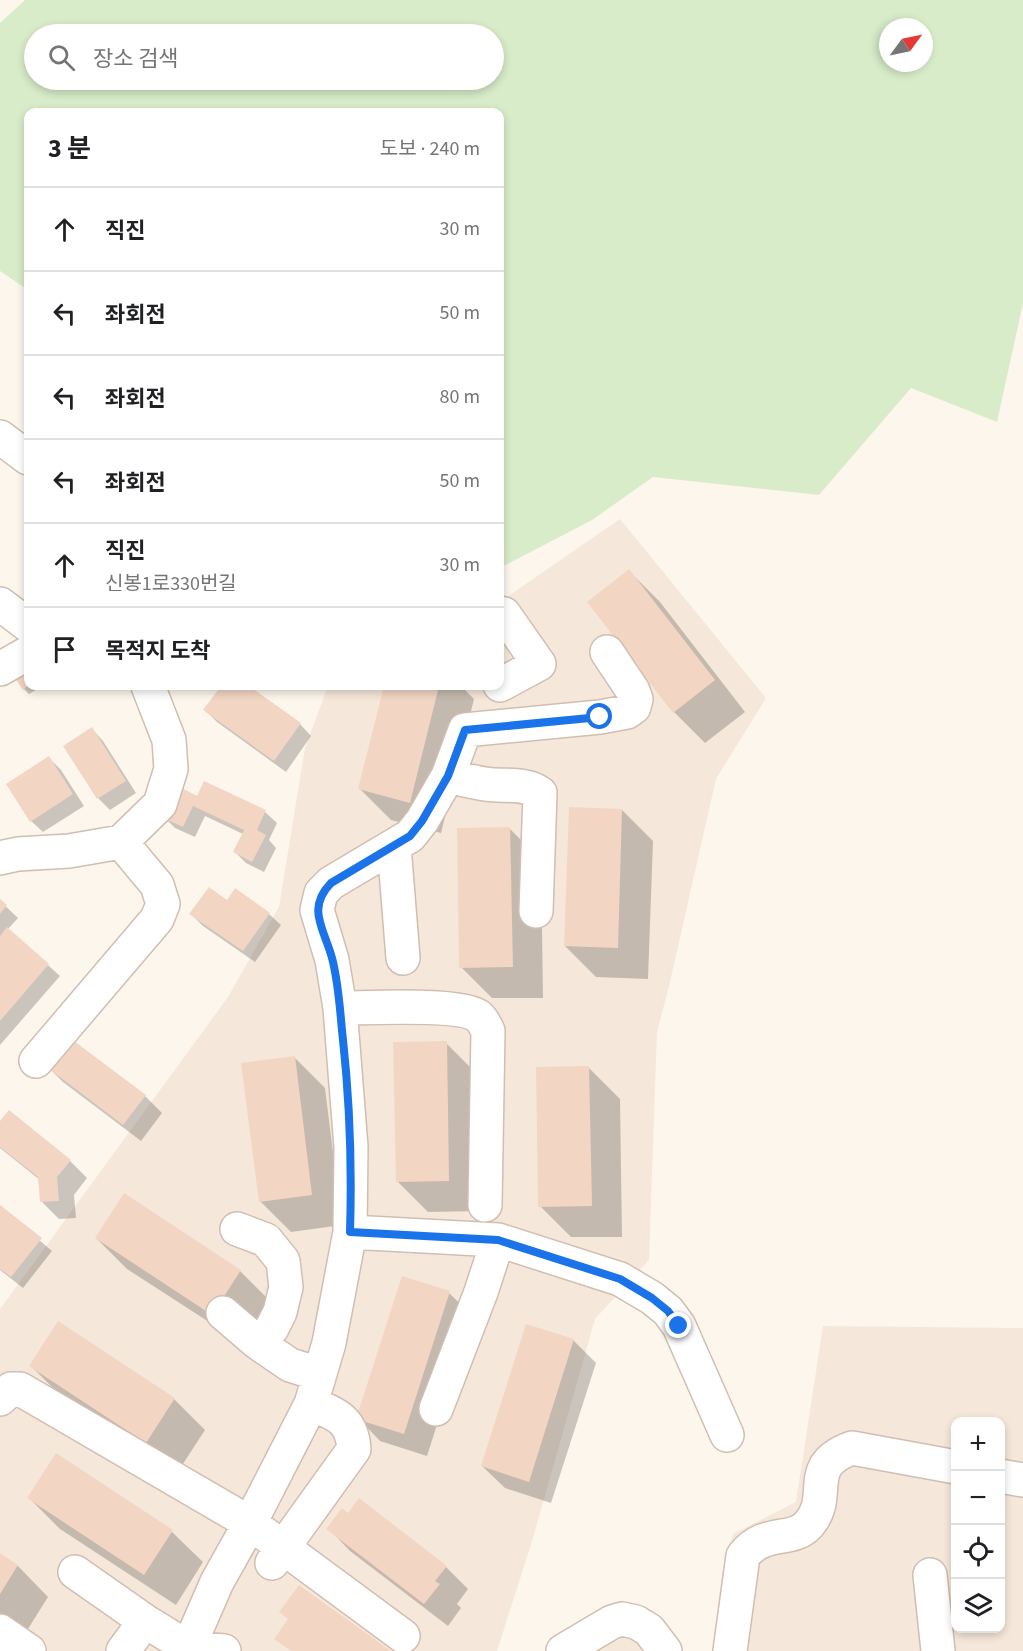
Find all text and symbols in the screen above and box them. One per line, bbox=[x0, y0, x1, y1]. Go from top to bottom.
north arrow bbox=[879, 18, 933, 72]
search box bbox=[24, 24, 504, 90]
icon: search bbox=[45, 41, 78, 74]
text: 장소 검색 bbox=[93, 43, 178, 75]
text: 3 분 bbox=[48, 130, 91, 167]
text: 도보 · 240 m bbox=[380, 135, 480, 163]
icon: ahead bbox=[48, 213, 81, 246]
text: 직진 bbox=[105, 215, 145, 247]
text: 30 m bbox=[440, 215, 480, 243]
icon: left bbox=[48, 297, 81, 330]
text: 좌회전 bbox=[105, 299, 166, 331]
text: 50 m bbox=[440, 299, 480, 327]
icon: left bbox=[48, 381, 81, 414]
text: 좌회전 bbox=[105, 383, 166, 415]
text: 80 m bbox=[440, 383, 480, 411]
icon: left bbox=[48, 465, 81, 498]
text: 좌회전 bbox=[105, 467, 166, 499]
text: 50 m bbox=[440, 467, 480, 495]
text: 직진 bbox=[105, 535, 145, 567]
icon: ahead bbox=[48, 549, 81, 582]
text: 30 m bbox=[440, 551, 480, 579]
text: 신봉1로330번길 bbox=[105, 570, 237, 598]
icon: arrive bbox=[48, 633, 81, 666]
text: 목적지 도착 bbox=[105, 635, 211, 667]
route start bbox=[586, 703, 612, 729]
route end bbox=[665, 1312, 691, 1338]
map controls bbox=[951, 1417, 1005, 1633]
button: + bbox=[951, 1417, 1005, 1471]
button: − bbox=[951, 1471, 1005, 1525]
button: locate bbox=[951, 1525, 1005, 1579]
button: layers bbox=[951, 1579, 1005, 1633]

